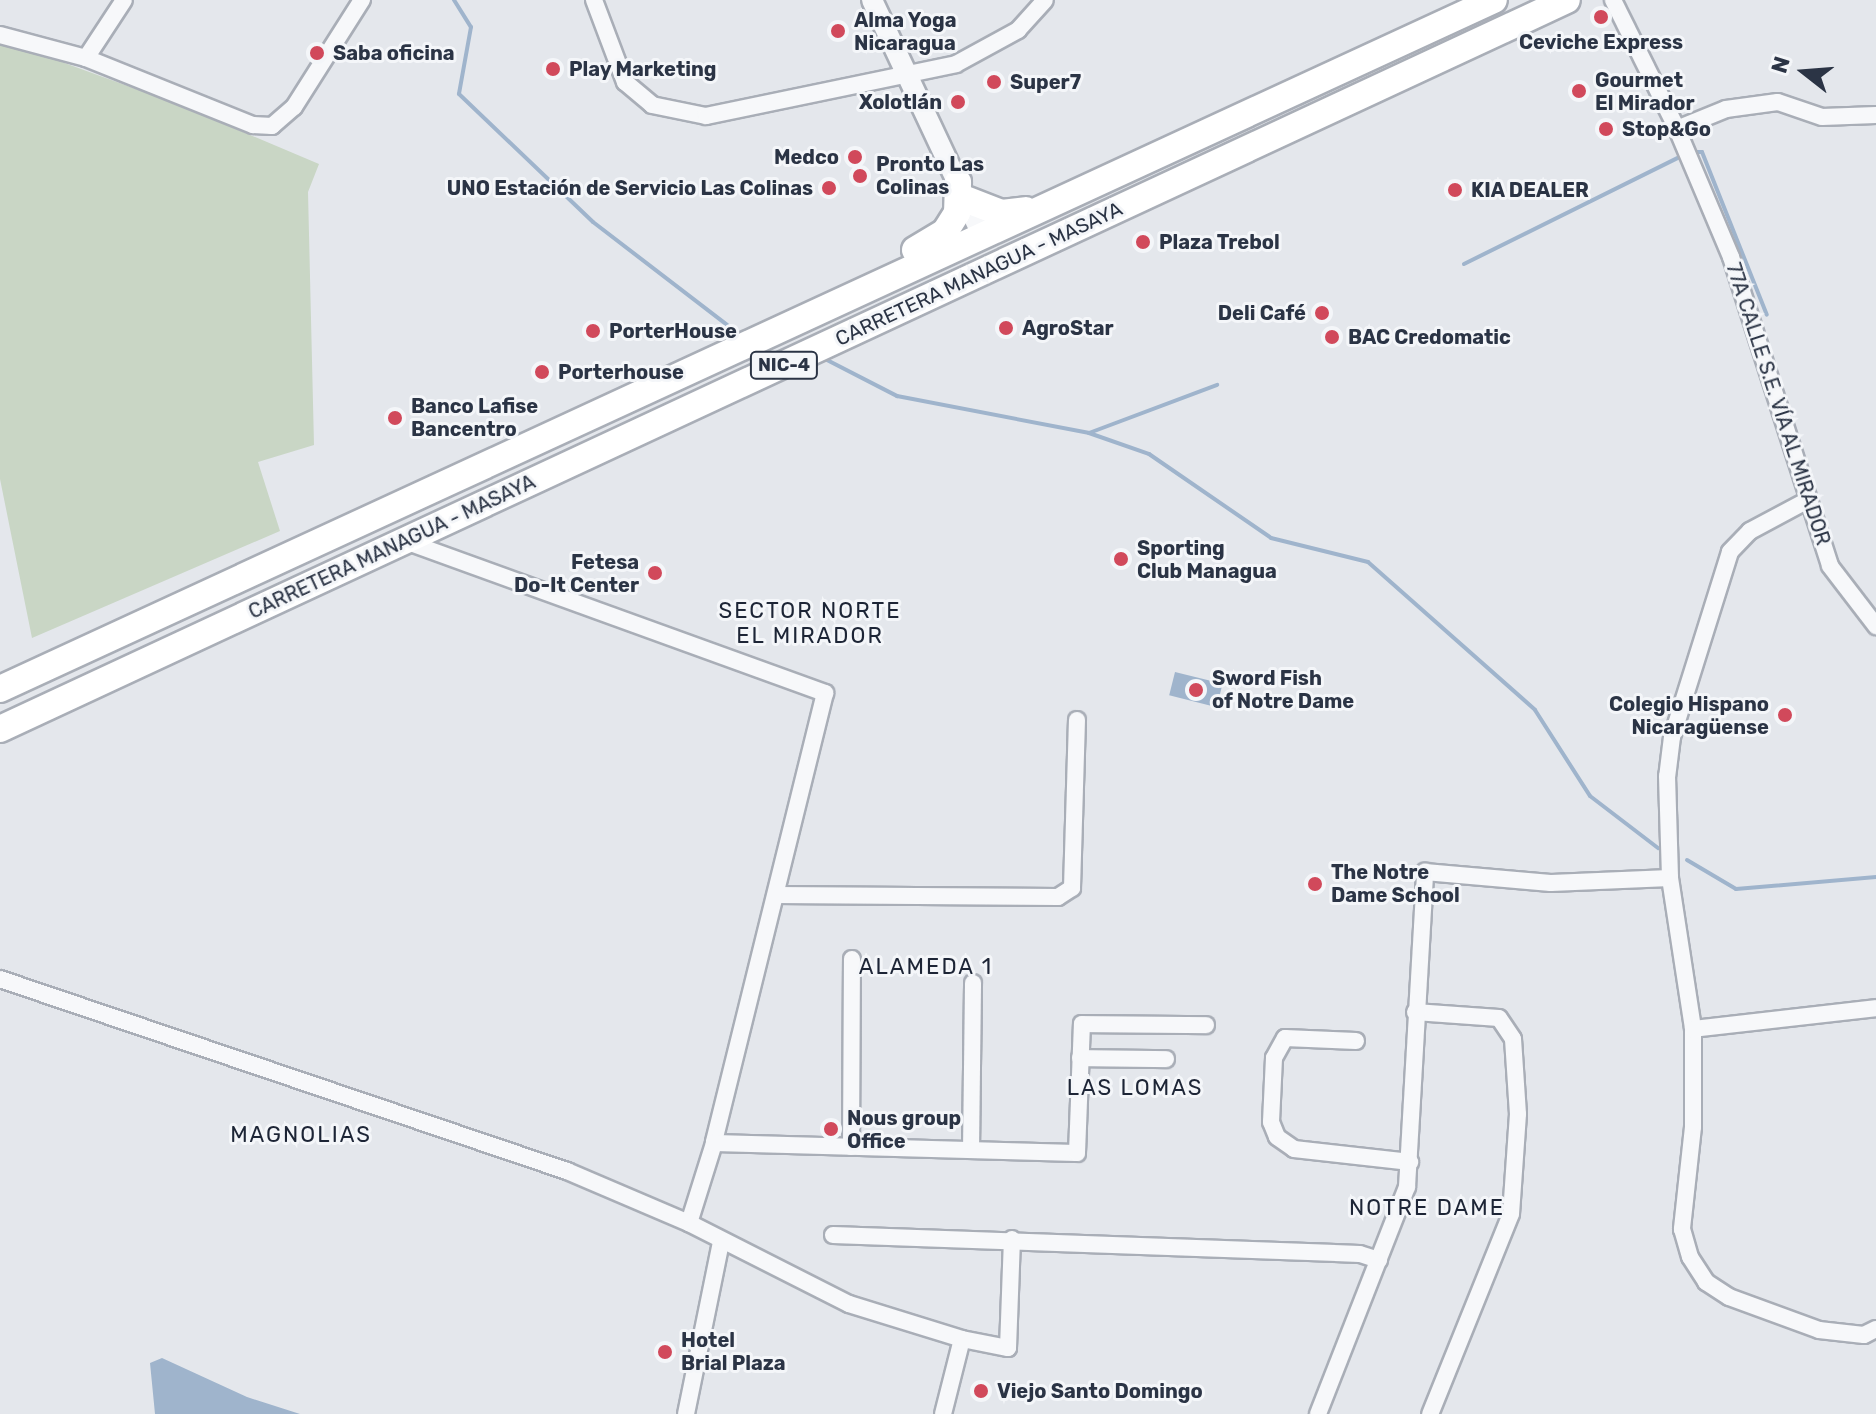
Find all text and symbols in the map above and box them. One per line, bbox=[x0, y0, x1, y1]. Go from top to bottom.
place label: Alma Yoga Nicaragua bbox=[854, 8, 957, 55]
marker: Ceviche Express bbox=[1592, 8, 1610, 26]
marker: Alma Yoga Nicaragua bbox=[829, 22, 847, 40]
place label: Ceviche Express bbox=[1519, 30, 1683, 54]
north arrow bbox=[1764, 32, 1844, 112]
place label: Saba oficina bbox=[333, 41, 455, 65]
marker: Saba oficina bbox=[308, 44, 326, 62]
text: N bbox=[1765, 53, 1796, 76]
place label: Play Marketing bbox=[569, 57, 717, 81]
marker: Play Marketing bbox=[544, 60, 562, 78]
place label: Gourmet El Mirador bbox=[1595, 68, 1695, 115]
place label: Super7 bbox=[1010, 70, 1081, 94]
marker: Super7 bbox=[985, 73, 1003, 91]
marker: Gourmet El Mirador bbox=[1570, 82, 1588, 100]
place label: Xolotlán bbox=[859, 90, 942, 114]
marker: Xolotlán bbox=[949, 93, 967, 111]
place label: Stop&Go bbox=[1622, 117, 1711, 141]
marker: Stop&Go bbox=[1597, 120, 1615, 138]
place label: Medco bbox=[774, 145, 839, 169]
marker: Medco bbox=[846, 148, 864, 166]
place label: Pronto Las Colinas bbox=[876, 152, 984, 199]
marker: Pronto Las Colinas bbox=[851, 167, 869, 185]
place label: UNO Estación de Servicio Las Colinas bbox=[447, 176, 813, 200]
place label: KIA DEALER bbox=[1471, 178, 1589, 202]
marker: UNO Estación de Servicio Las Colinas bbox=[820, 179, 838, 197]
marker: KIA DEALER bbox=[1446, 181, 1464, 199]
street label: CARRETERA MANAGUA - MASAYA bbox=[831, 197, 1127, 351]
place label: Plaza Trebol bbox=[1159, 230, 1280, 254]
marker: Plaza Trebol bbox=[1134, 233, 1152, 251]
street label: 77A CALLE S.E. VÍA AL MIRADOR bbox=[1721, 259, 1835, 549]
place label: Deli Café bbox=[1218, 301, 1306, 325]
marker: Deli Café bbox=[1313, 304, 1331, 322]
place label: AgroStar bbox=[1022, 316, 1114, 340]
place label: PorterHouse bbox=[609, 319, 737, 343]
marker: AgroStar bbox=[997, 319, 1015, 337]
marker: PorterHouse bbox=[584, 322, 602, 340]
place label: BAC Credomatic bbox=[1348, 325, 1511, 349]
marker: BAC Credomatic bbox=[1323, 328, 1341, 346]
road number: NIC-4 bbox=[748, 351, 820, 379]
place label: Porterhouse bbox=[558, 360, 684, 384]
marker: Porterhouse bbox=[533, 363, 551, 381]
place label: Banco Lafise Bancentro bbox=[411, 394, 538, 441]
marker: Banco Lafise Bancentro bbox=[386, 409, 404, 427]
street label: CARRETERA MANAGUA - MASAYA bbox=[244, 470, 540, 624]
place label: Sporting Club Managua bbox=[1137, 536, 1277, 583]
place label: Fetesa Do-It Center bbox=[514, 550, 639, 597]
marker: Sporting Club Managua bbox=[1112, 550, 1130, 568]
marker: Fetesa Do-It Center bbox=[646, 564, 664, 582]
district label: SECTOR NORTE EL MIRADOR bbox=[718, 597, 902, 648]
place label: Sword Fish of Notre Dame bbox=[1212, 666, 1355, 713]
marker: Sword Fish of Notre Dame bbox=[1187, 681, 1205, 699]
place label: Colegio Hispano Nicaragüense bbox=[1609, 692, 1769, 739]
marker: Colegio Hispano Nicaragüense bbox=[1776, 706, 1794, 724]
place label: The Notre Dame School bbox=[1331, 860, 1460, 907]
marker: The Notre Dame School bbox=[1306, 875, 1324, 893]
district label: ALAMEDA 1 bbox=[858, 954, 994, 980]
district label: LAS LOMAS bbox=[1067, 1075, 1203, 1101]
place label: Nous group Office bbox=[847, 1106, 961, 1153]
marker: Nous group Office bbox=[822, 1120, 840, 1138]
district label: MAGNOLIAS bbox=[230, 1122, 372, 1148]
district label: NOTRE DAME bbox=[1349, 1195, 1505, 1221]
place label: Hotel Brial Plaza bbox=[681, 1328, 786, 1375]
marker: Hotel Brial Plaza bbox=[656, 1343, 674, 1361]
place label: Viejo Santo Domingo bbox=[997, 1379, 1203, 1403]
marker: Viejo Santo Domingo bbox=[972, 1382, 990, 1400]

